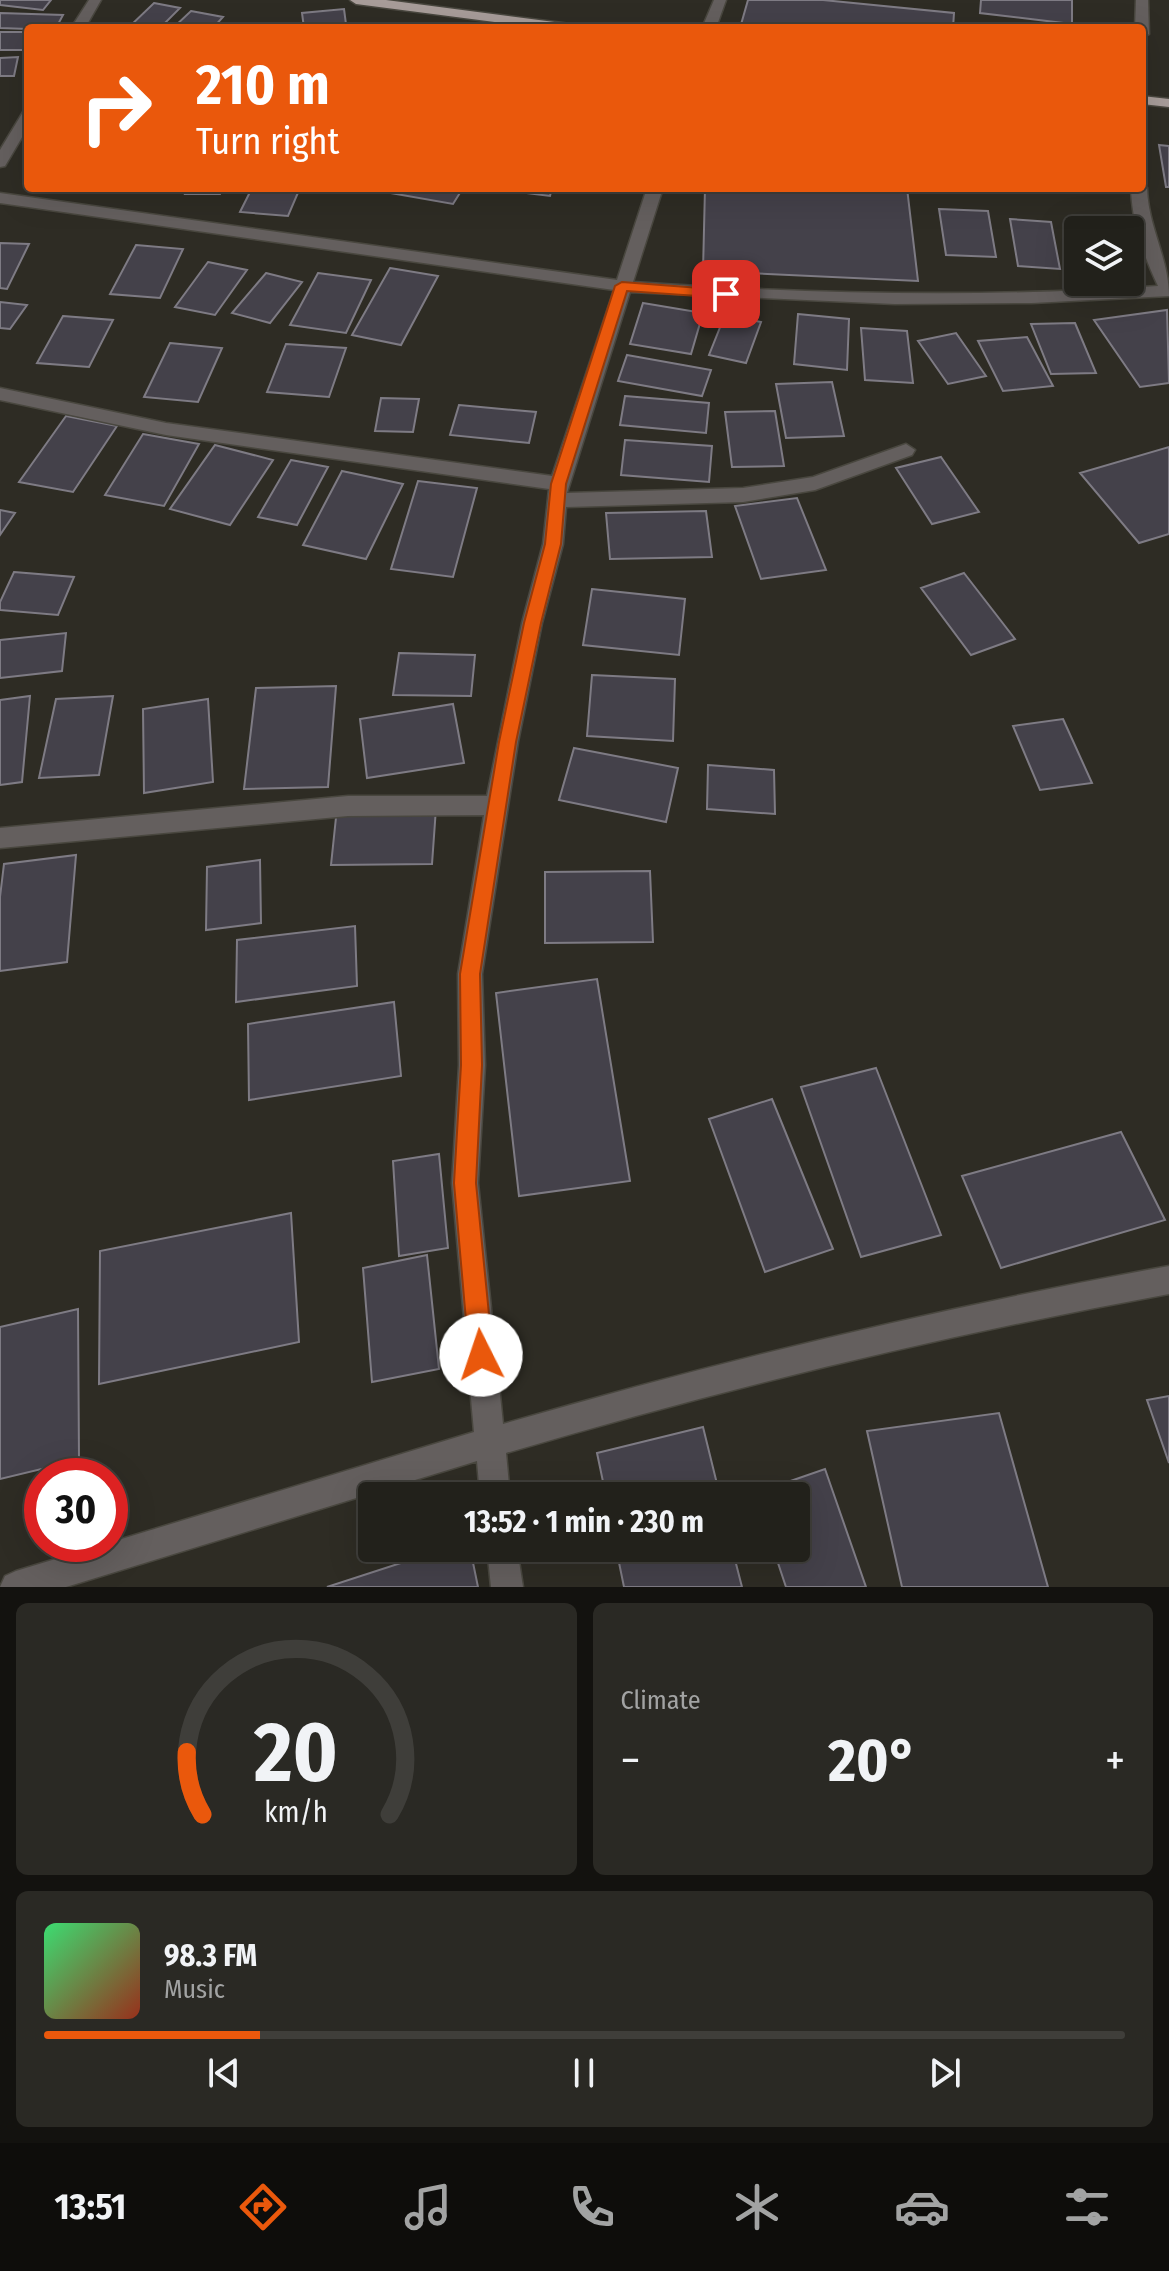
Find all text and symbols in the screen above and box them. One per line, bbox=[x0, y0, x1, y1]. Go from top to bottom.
text: 210 m bbox=[196, 52, 330, 119]
icon: right bbox=[64, 56, 168, 160]
text: Turn right bbox=[196, 120, 339, 164]
map controls bbox=[1064, 216, 1144, 296]
button: layers bbox=[1064, 216, 1144, 296]
pin bbox=[692, 260, 760, 328]
icon: arrive bbox=[704, 272, 748, 316]
position arrow bbox=[439, 1313, 523, 1397]
speed limit sign: 30 bbox=[24, 1458, 128, 1562]
text: 13:52 · 1 min · 230 m bbox=[464, 1504, 704, 1540]
text: Climate bbox=[621, 1685, 701, 1716]
text: 20 bbox=[253, 1703, 338, 1803]
text: 20° bbox=[828, 1725, 917, 1797]
text: − bbox=[621, 1734, 640, 1787]
text: + bbox=[1105, 1734, 1125, 1787]
text: km/h bbox=[264, 1795, 328, 1830]
text: 98.3 FM bbox=[164, 1938, 257, 1974]
text: Music bbox=[164, 1974, 225, 2005]
icon: previous bbox=[202, 2051, 246, 2095]
icon: pause bbox=[562, 2051, 606, 2095]
icon: next bbox=[923, 2051, 967, 2095]
icon: directions bbox=[235, 2179, 291, 2235]
icon: music bbox=[400, 2179, 456, 2235]
icon: phone bbox=[564, 2179, 620, 2235]
icon: climate bbox=[729, 2179, 785, 2235]
icon: car bbox=[894, 2179, 950, 2235]
icon: filters bbox=[1059, 2179, 1115, 2235]
text: 13:51 bbox=[54, 2185, 126, 2229]

